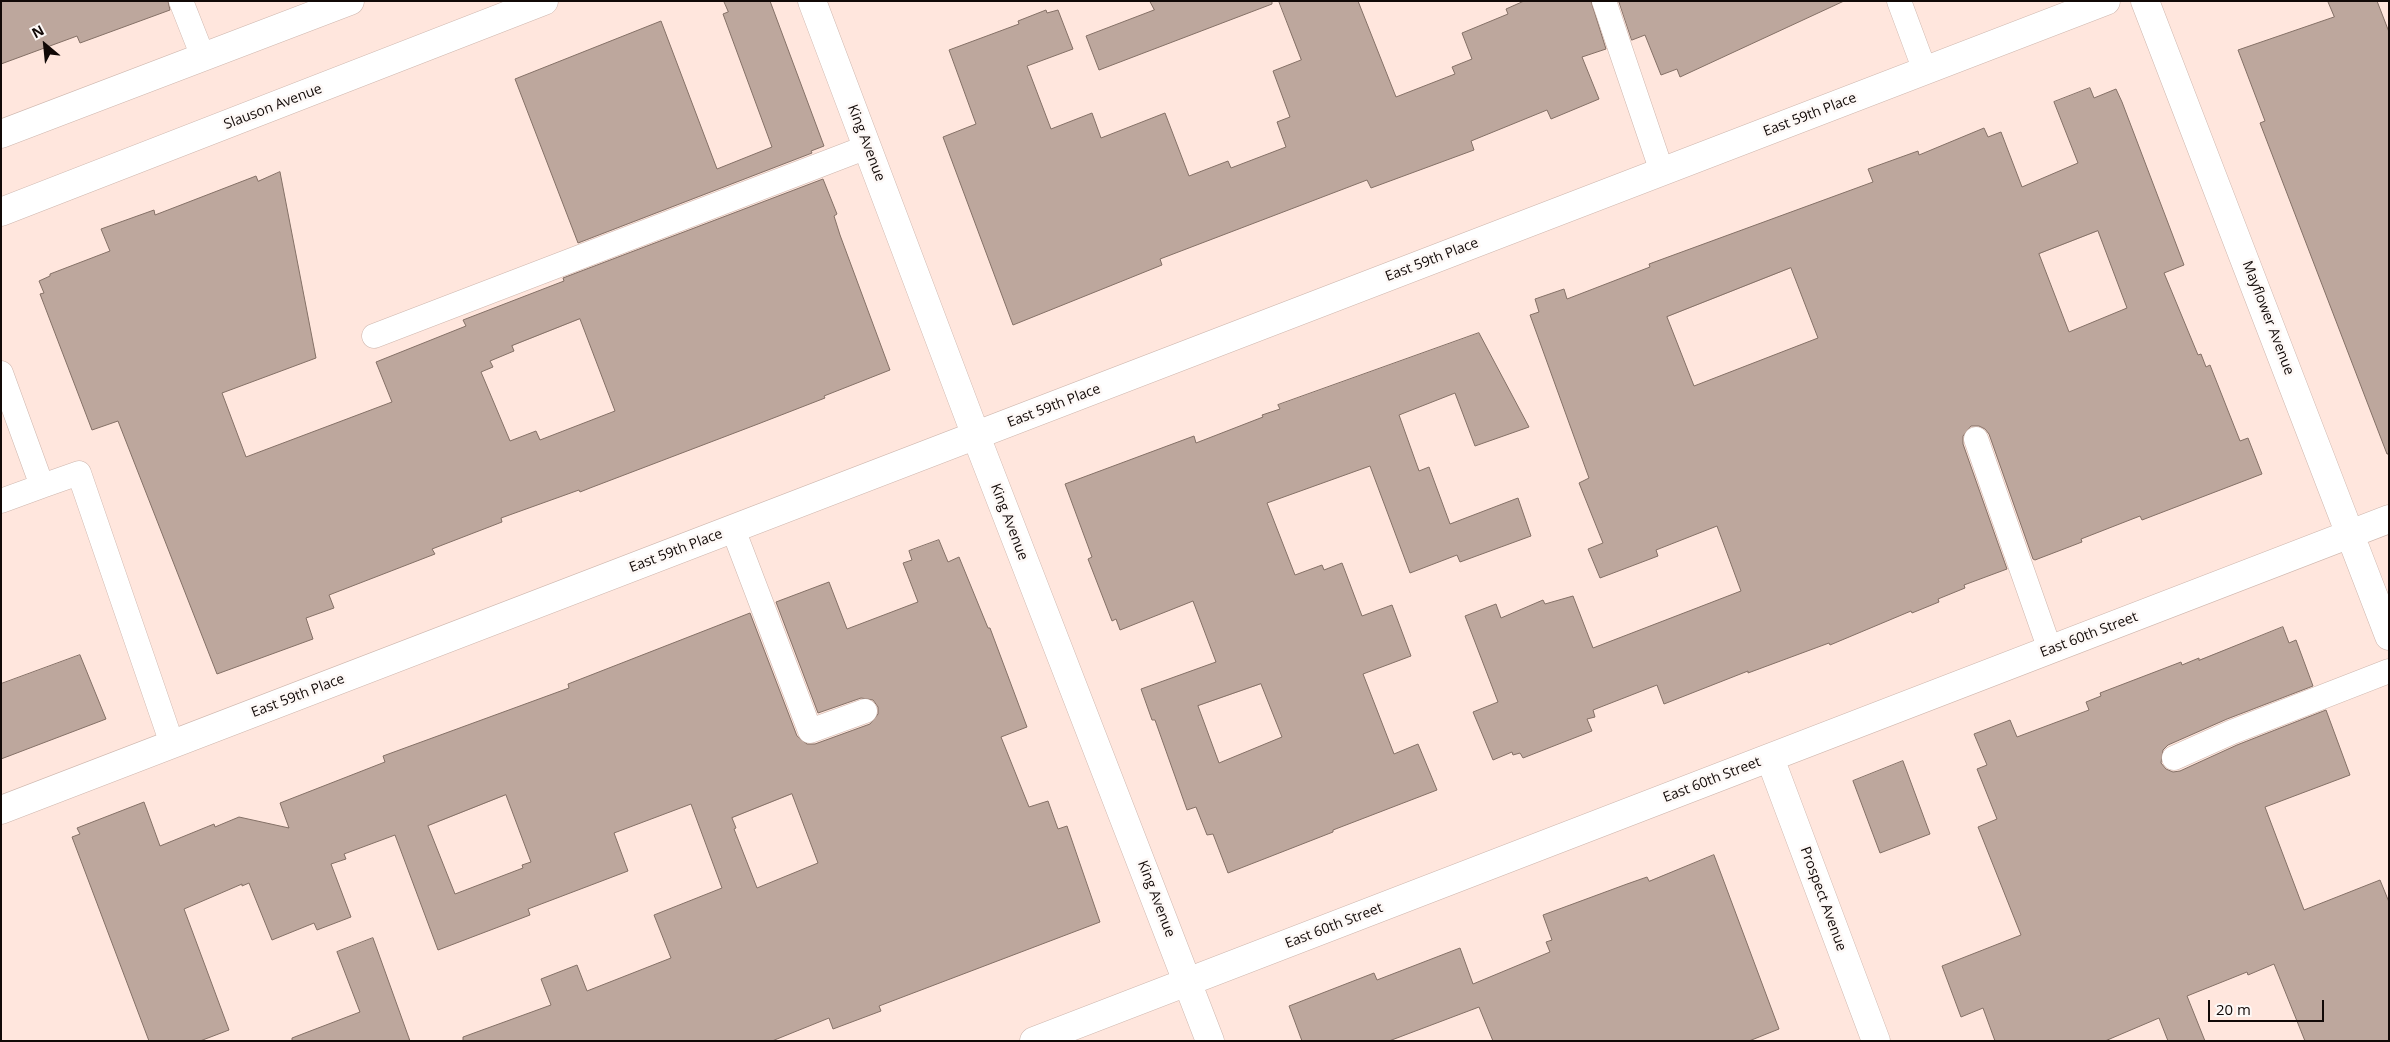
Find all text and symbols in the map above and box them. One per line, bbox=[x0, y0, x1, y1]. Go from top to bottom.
north arrow bbox=[20, 20, 70, 70]
text: N bbox=[28, 20, 47, 42]
street label: Slauson Avenue bbox=[222, 81, 324, 133]
street label: East 59th Place bbox=[1761, 90, 1859, 140]
street label: King Avenue bbox=[844, 102, 888, 184]
street label: East 59th Place bbox=[1383, 235, 1481, 285]
street label: Mayflower Avenue bbox=[2239, 259, 2297, 377]
street label: East 59th Place bbox=[1005, 381, 1103, 431]
street label: King Avenue bbox=[987, 481, 1031, 563]
street label: East 59th Place bbox=[627, 526, 725, 576]
street label: East 60th Street bbox=[2038, 609, 2140, 661]
street label: East 59th Place bbox=[249, 671, 347, 721]
street label: East 60th Street bbox=[1661, 754, 1763, 806]
street label: Prospect Avenue bbox=[1796, 845, 1850, 953]
street label: King Avenue bbox=[1134, 858, 1178, 940]
street label: East 60th Street bbox=[1283, 900, 1385, 952]
scale bar bbox=[2210, 990, 2326, 1022]
text: 20 m bbox=[2216, 999, 2251, 1019]

